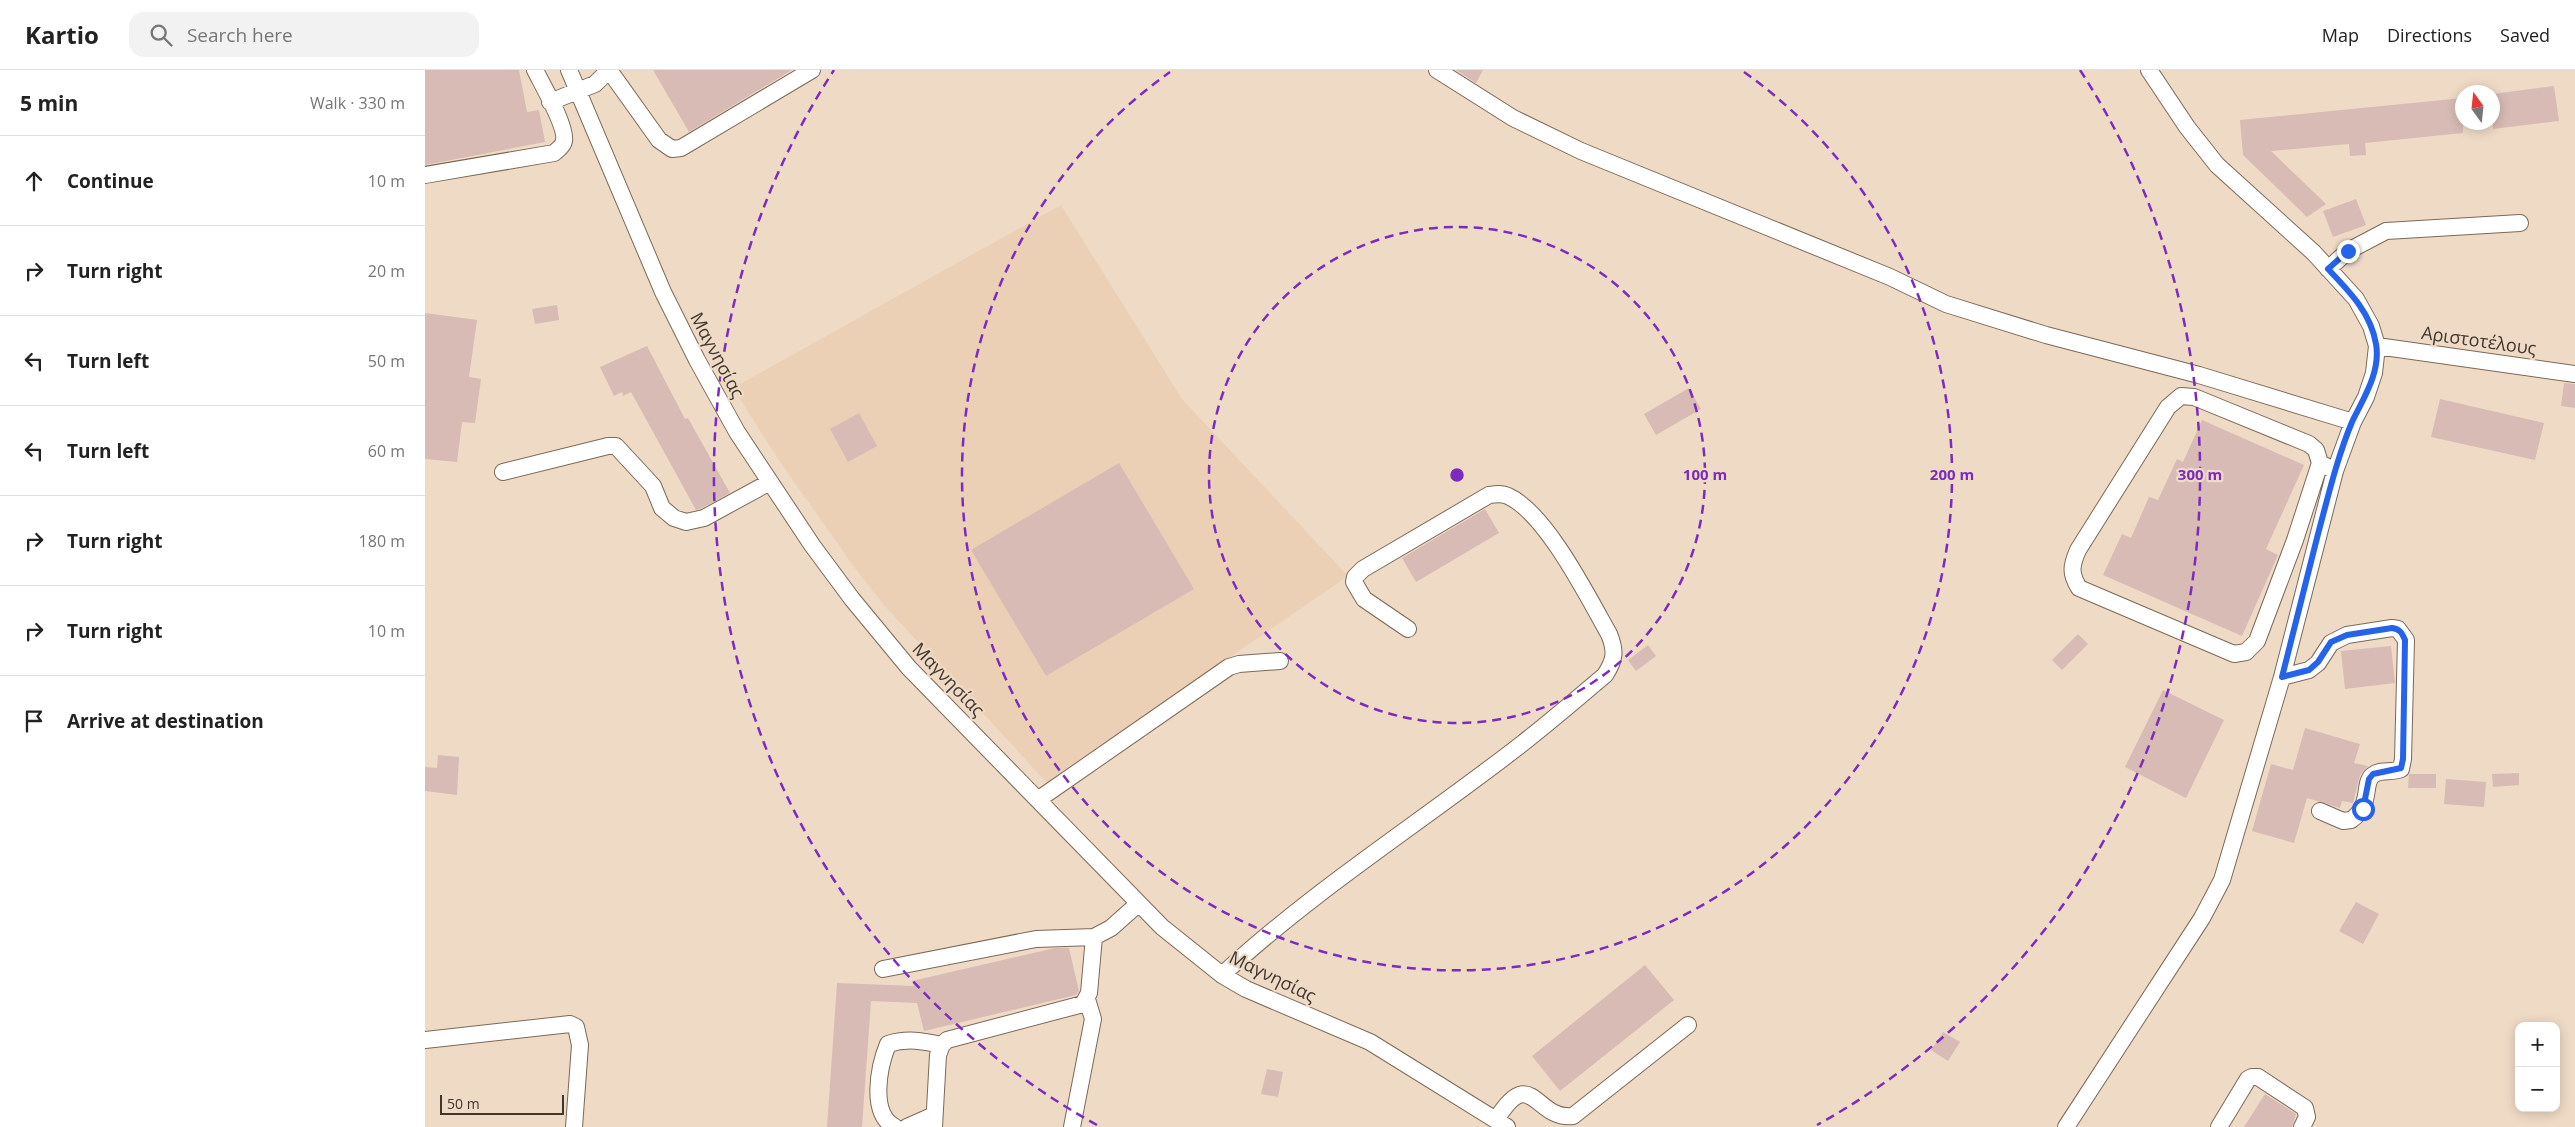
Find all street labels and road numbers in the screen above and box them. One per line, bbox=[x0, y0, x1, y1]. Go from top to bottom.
street label: Μαγνησίας bbox=[685, 308, 751, 402]
street label: Αριστοτέλους bbox=[2420, 320, 2538, 360]
street label: Μαγνησίας bbox=[908, 637, 990, 721]
street label: Μαγνησίας bbox=[1226, 945, 1321, 1008]

